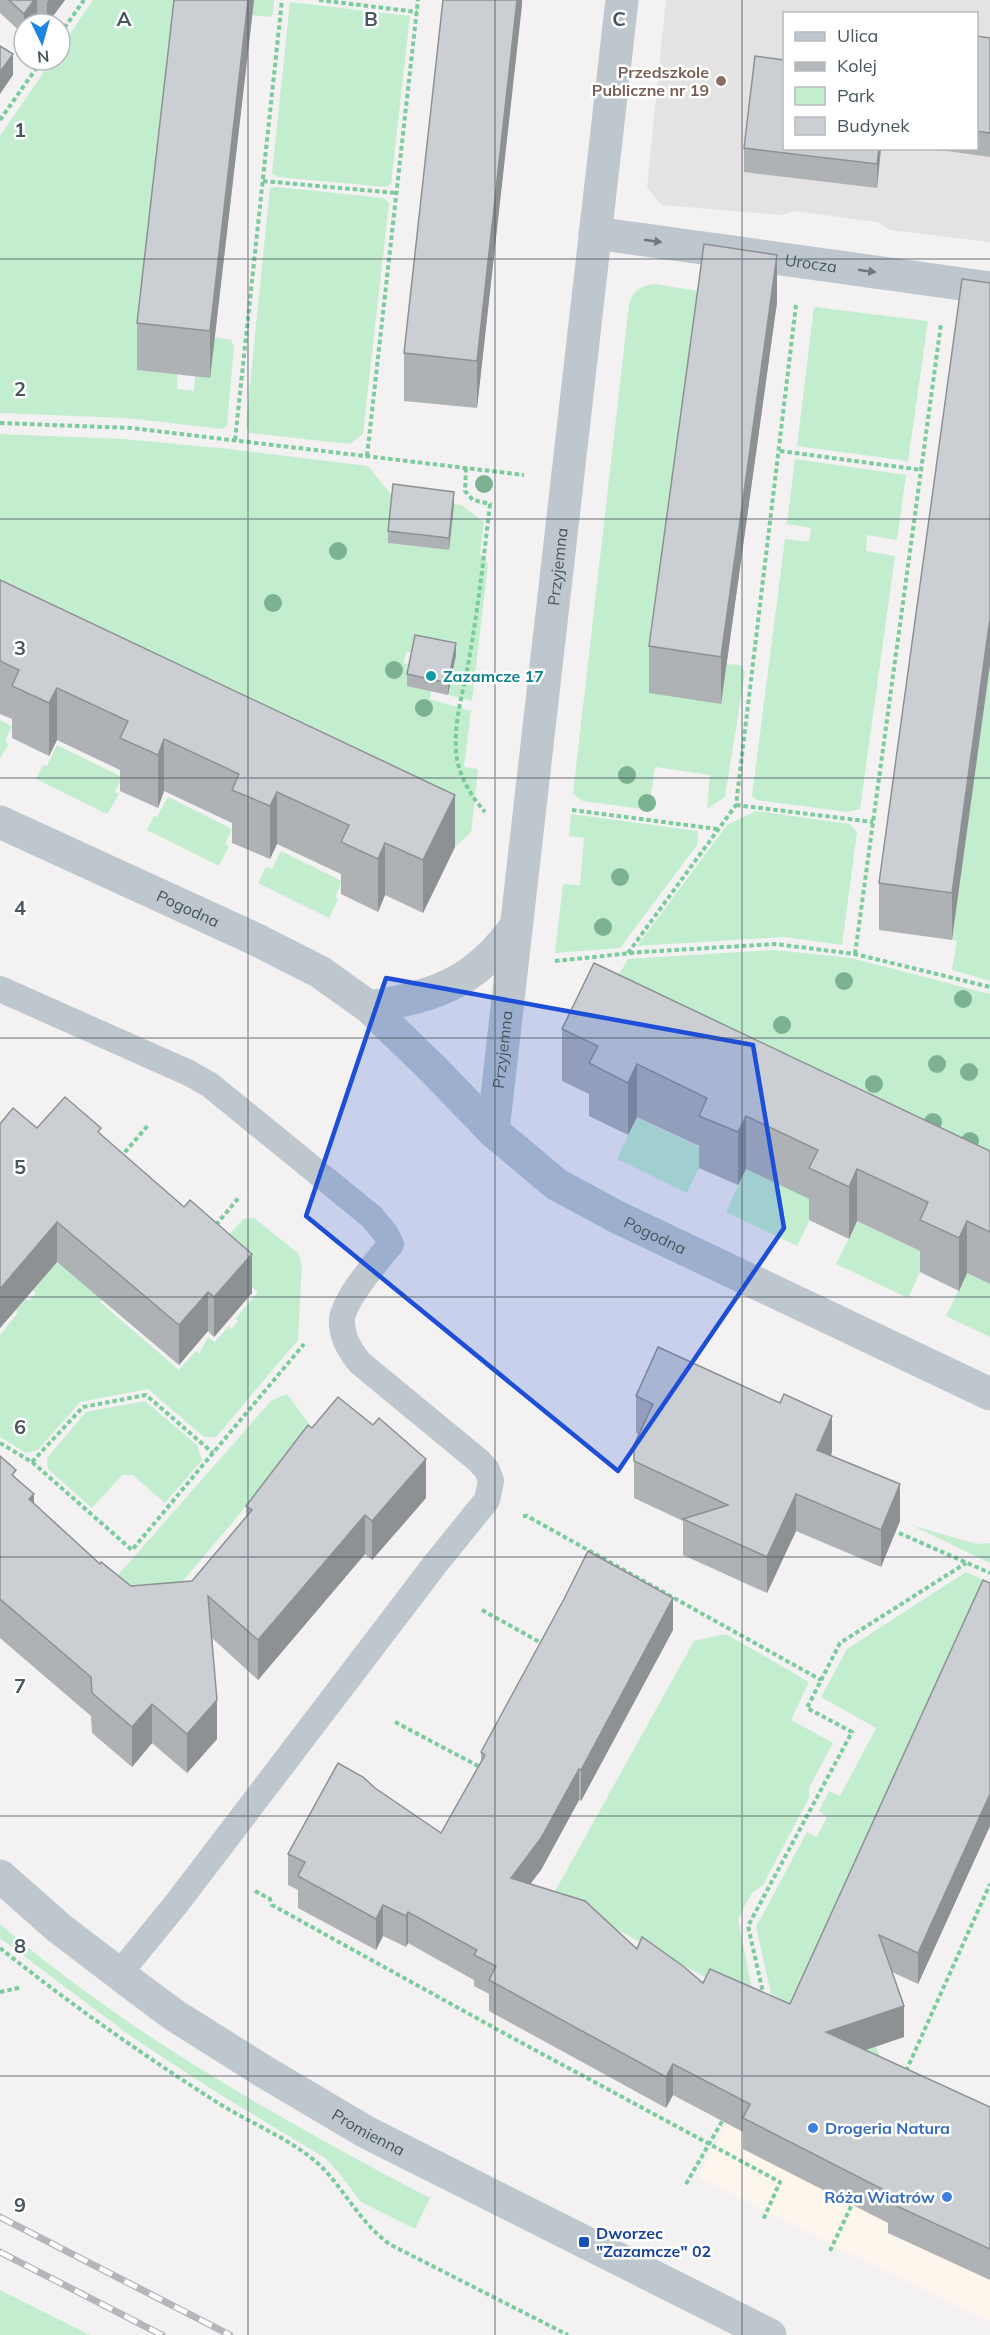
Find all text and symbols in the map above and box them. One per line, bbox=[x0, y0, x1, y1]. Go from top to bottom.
text: A bbox=[117, 6, 132, 31]
text: B bbox=[364, 6, 378, 31]
text: C bbox=[612, 6, 626, 31]
north arrow bbox=[12, 12, 72, 72]
legend bbox=[783, 12, 978, 150]
text: Ulica bbox=[837, 24, 878, 47]
text: N bbox=[36, 46, 50, 67]
text: Kolej bbox=[837, 54, 877, 77]
place label: Przedszkole Publiczne nr 19 bbox=[592, 62, 709, 100]
marker: Przedszkole Publiczne nr 19 bbox=[714, 74, 728, 88]
text: Park bbox=[837, 84, 876, 107]
text: Budynek bbox=[837, 114, 910, 137]
text: 1 bbox=[14, 117, 26, 142]
one-way arrow bbox=[644, 236, 663, 245]
street label: Urocza bbox=[784, 250, 838, 277]
one-way arrow bbox=[857, 266, 876, 275]
text: 2 bbox=[14, 376, 26, 401]
street label: Przyjemna bbox=[543, 527, 572, 607]
text: 3 bbox=[14, 635, 26, 660]
place label: Zazamcze 17 bbox=[443, 666, 544, 686]
marker: Zazamcze 17 bbox=[424, 669, 438, 683]
street label: Pogodna bbox=[154, 885, 223, 931]
text: 4 bbox=[14, 895, 26, 920]
street label: Przyjemna bbox=[488, 1009, 517, 1090]
text: 5 bbox=[14, 1154, 26, 1179]
street label: Pogodna bbox=[621, 1212, 690, 1258]
text: 6 bbox=[14, 1414, 26, 1439]
text: 7 bbox=[14, 1673, 26, 1698]
text: 8 bbox=[14, 1933, 26, 1958]
street label: Promienna bbox=[328, 2104, 408, 2160]
place label: Drogeria Natura bbox=[825, 2118, 950, 2138]
marker: Drogeria Natura bbox=[806, 2121, 820, 2135]
place label: Róża Wiatrów bbox=[824, 2187, 935, 2207]
marker: Róża Wiatrów bbox=[940, 2190, 954, 2204]
text: 9 bbox=[14, 2192, 26, 2217]
place label: Dworzec "Zazamcze" 02 bbox=[596, 2223, 711, 2261]
marker: Dworzec "Zazamcze" 02 bbox=[577, 2235, 591, 2249]

